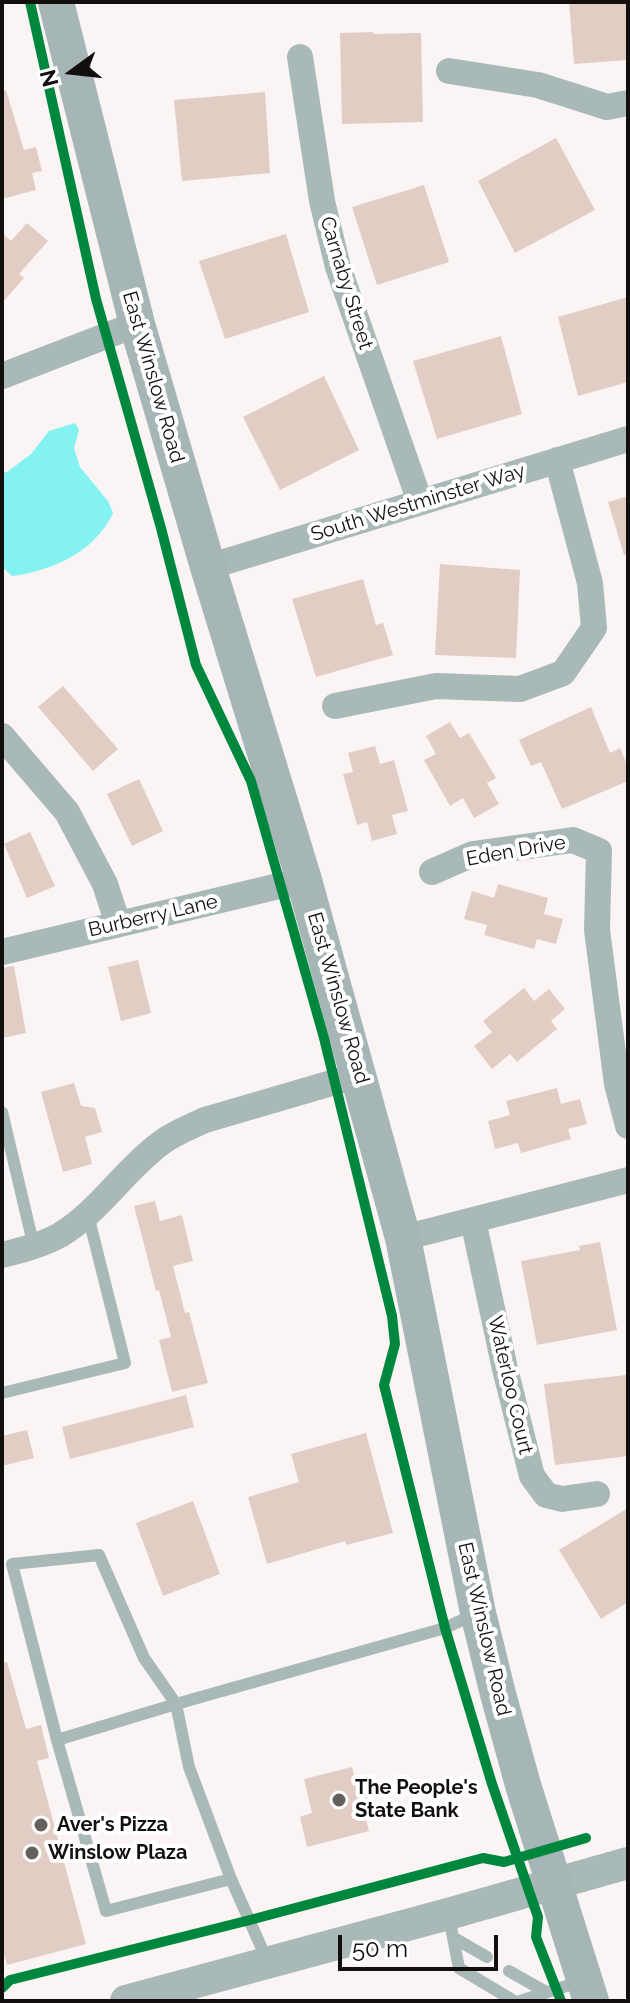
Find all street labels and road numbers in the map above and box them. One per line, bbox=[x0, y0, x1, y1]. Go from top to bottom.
street label: Carnaby Street bbox=[314, 214, 378, 352]
street label: East Winslow Road bbox=[117, 288, 189, 466]
street label: South Westminster Way bbox=[308, 459, 528, 547]
street label: Eden Drive bbox=[464, 830, 568, 872]
street label: Burberry Lane bbox=[86, 889, 220, 943]
street label: East Winslow Road bbox=[302, 909, 374, 1087]
street label: Waterloo Court bbox=[482, 1313, 538, 1457]
street label: East Winslow Road bbox=[452, 1540, 516, 1718]

